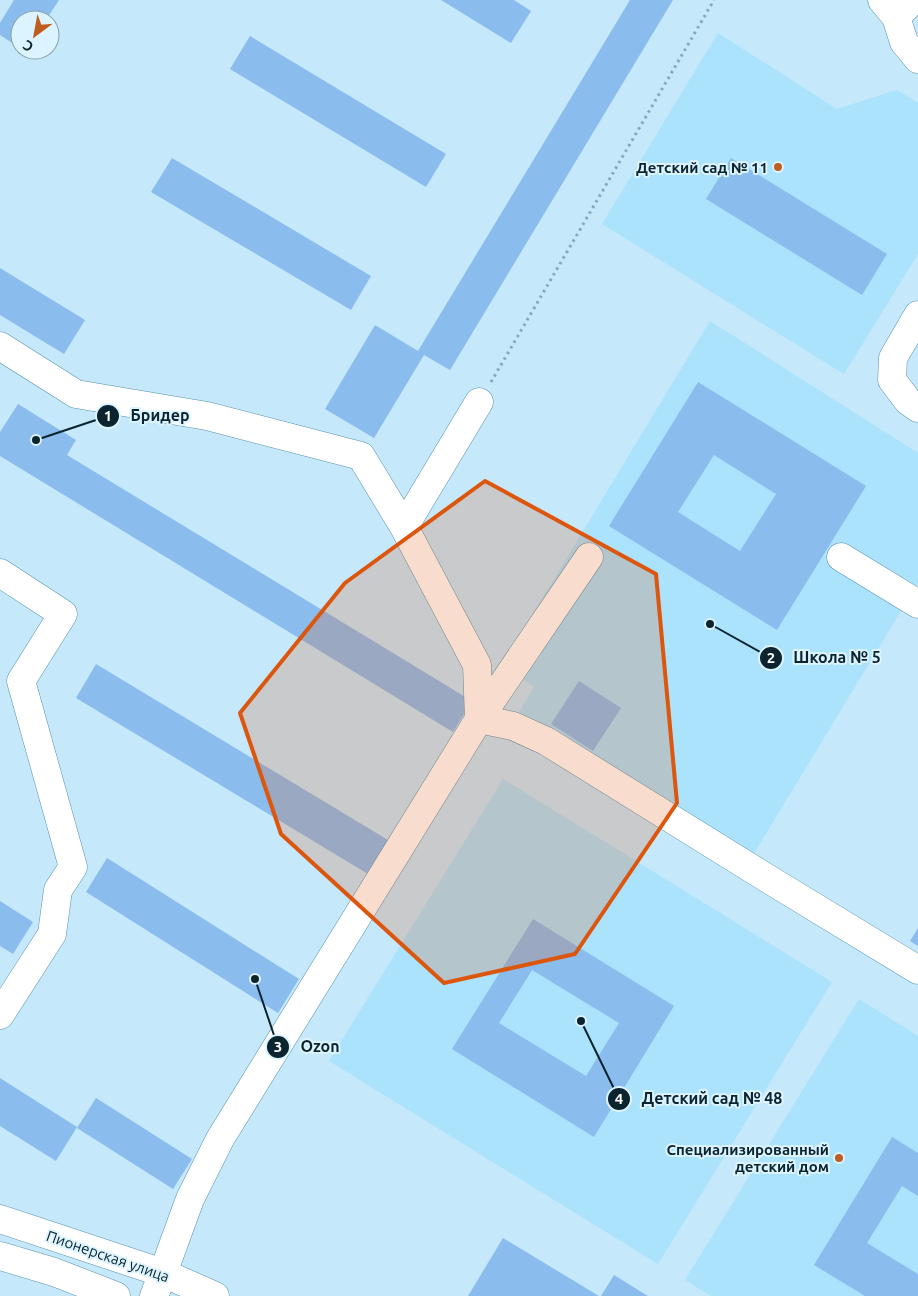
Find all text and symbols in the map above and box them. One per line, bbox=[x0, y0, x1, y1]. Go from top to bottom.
north arrow bbox=[10, 10, 60, 60]
text: С bbox=[20, 37, 36, 55]
place label: Детский сад № 11 bbox=[636, 159, 768, 176]
marker: Детский сад № 11 bbox=[772, 161, 784, 173]
callout: Бридер bbox=[96, 400, 200, 431]
text: Бридер bbox=[131, 406, 189, 424]
text: 1 bbox=[104, 407, 112, 424]
callout: Школа № 5 bbox=[759, 642, 891, 673]
text: Школа № 5 bbox=[793, 648, 881, 666]
text: 2 bbox=[767, 649, 775, 666]
callout: Ozon bbox=[265, 1031, 349, 1062]
text: Ozon bbox=[300, 1037, 340, 1055]
text: 3 bbox=[274, 1038, 282, 1055]
callout: Детский сад № 48 bbox=[606, 1083, 792, 1114]
text: Детский сад № 48 bbox=[642, 1089, 782, 1107]
text: 4 bbox=[615, 1090, 623, 1107]
place label: Специализированный детский дом bbox=[666, 1141, 829, 1175]
marker: Специализированный детский дом bbox=[833, 1152, 845, 1164]
street label: Пионерская улица bbox=[44, 1227, 172, 1285]

